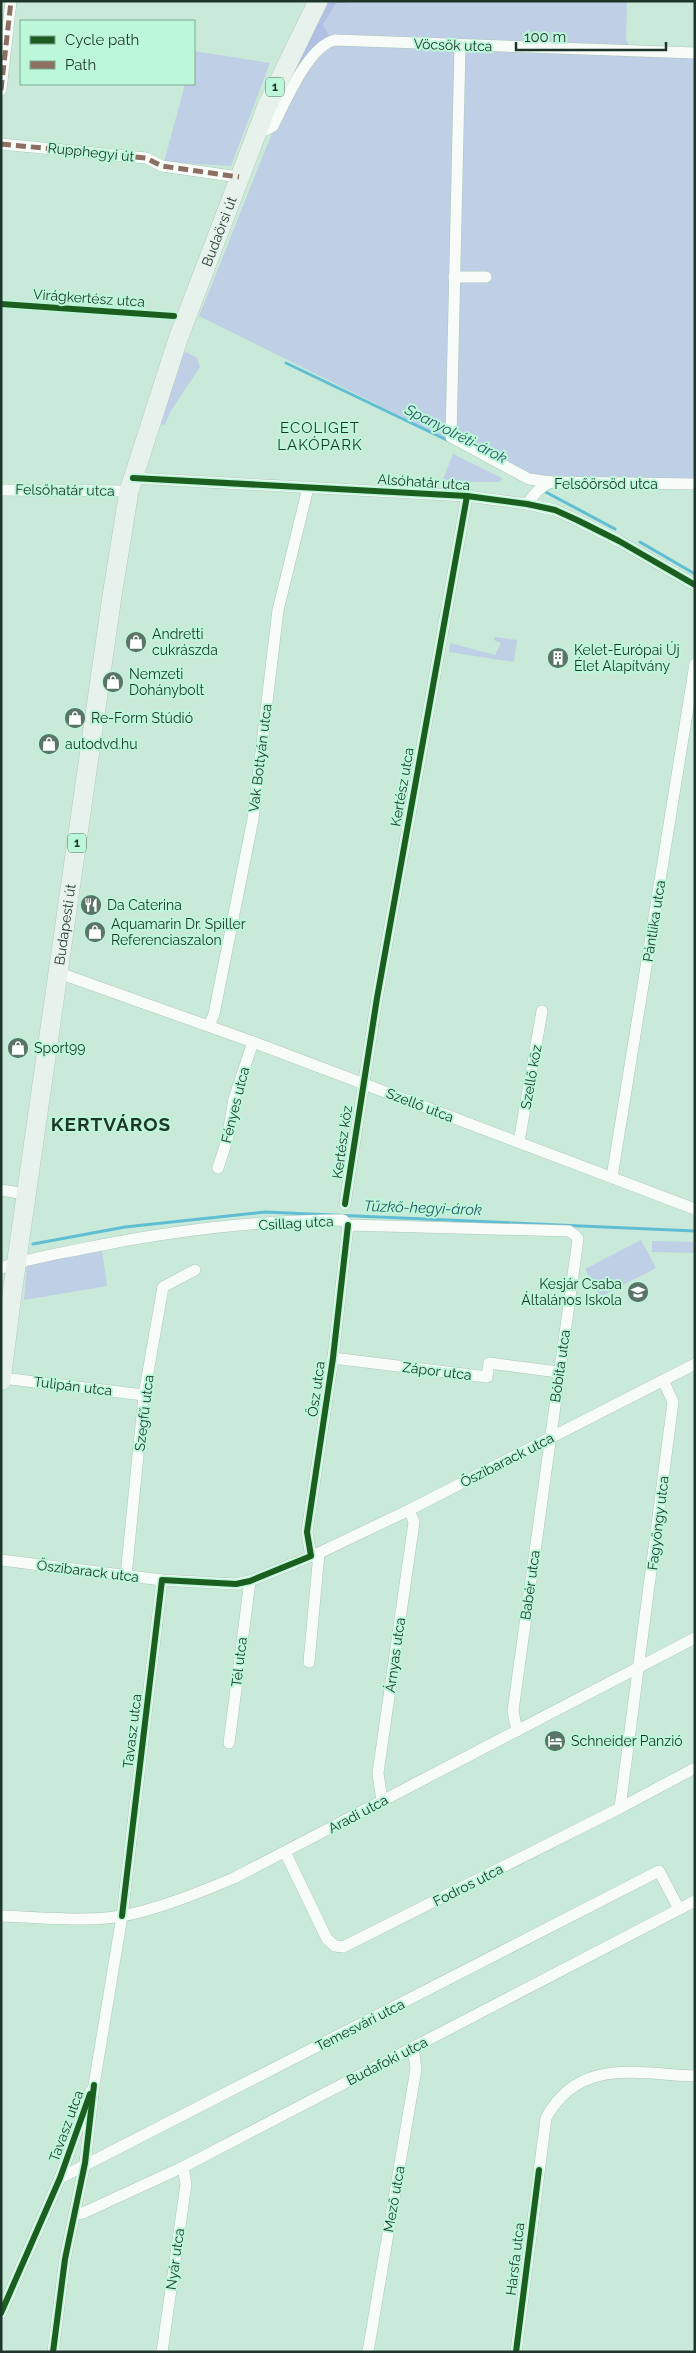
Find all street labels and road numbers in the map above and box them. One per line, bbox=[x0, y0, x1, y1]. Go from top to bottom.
street label: Vöcsök utca bbox=[413, 36, 493, 54]
road number: 1 bbox=[266, 77, 284, 96]
street label: Rupphegyi út bbox=[47, 140, 135, 165]
street label: Budaörsi út bbox=[198, 194, 240, 269]
street label: Virágkertész utca bbox=[33, 286, 145, 310]
street label: Alsóhatár utca bbox=[377, 471, 471, 493]
street label: Felsőörsöd utca bbox=[554, 476, 658, 492]
street label: Felsőhatár utca bbox=[15, 481, 115, 499]
street label: Vak Bottyán utca bbox=[245, 703, 275, 813]
street label: Kertész utca bbox=[387, 746, 417, 828]
road number: 1 bbox=[68, 834, 86, 852]
street label: Pántlika utca bbox=[640, 879, 668, 963]
street label: Budapesti út bbox=[51, 882, 79, 966]
street label: Szellő köz bbox=[517, 1043, 545, 1110]
street label: Fényes utca bbox=[218, 1065, 252, 1145]
street label: Szellő utca bbox=[384, 1085, 456, 1125]
street label: Kertész köz bbox=[329, 1104, 355, 1180]
street label: Csillag utca bbox=[258, 1213, 334, 1233]
street label: Bóbita utca bbox=[547, 1329, 573, 1403]
street label: Zápor utca bbox=[401, 1359, 473, 1383]
street label: Ősz utca bbox=[303, 1360, 328, 1418]
street label: Tulipán utca bbox=[33, 1373, 113, 1399]
street label: Szegfű utca bbox=[131, 1374, 157, 1452]
street label: Őszibarack utca bbox=[457, 1429, 556, 1490]
street label: Fagyöngy utca bbox=[644, 1475, 672, 1571]
street label: Babér utca bbox=[517, 1549, 543, 1621]
street label: Őszibarack utca bbox=[36, 1556, 140, 1585]
street label: Árnyas utca bbox=[381, 1616, 408, 1694]
street label: Tél utca bbox=[228, 1636, 250, 1688]
street label: Tavasz utca bbox=[120, 1693, 144, 1769]
street label: Aradi utca bbox=[325, 1792, 391, 1836]
street label: Fodros utca bbox=[430, 1861, 506, 1909]
street label: Temesvári utca bbox=[313, 1996, 407, 2054]
street label: Budafoki utca bbox=[344, 2034, 430, 2088]
street label: Tavasz utca bbox=[46, 2088, 86, 2164]
street label: Mező utca bbox=[380, 2165, 408, 2233]
street label: Hársfa utca bbox=[503, 2222, 527, 2296]
street label: Nyár utca bbox=[163, 2227, 187, 2291]

